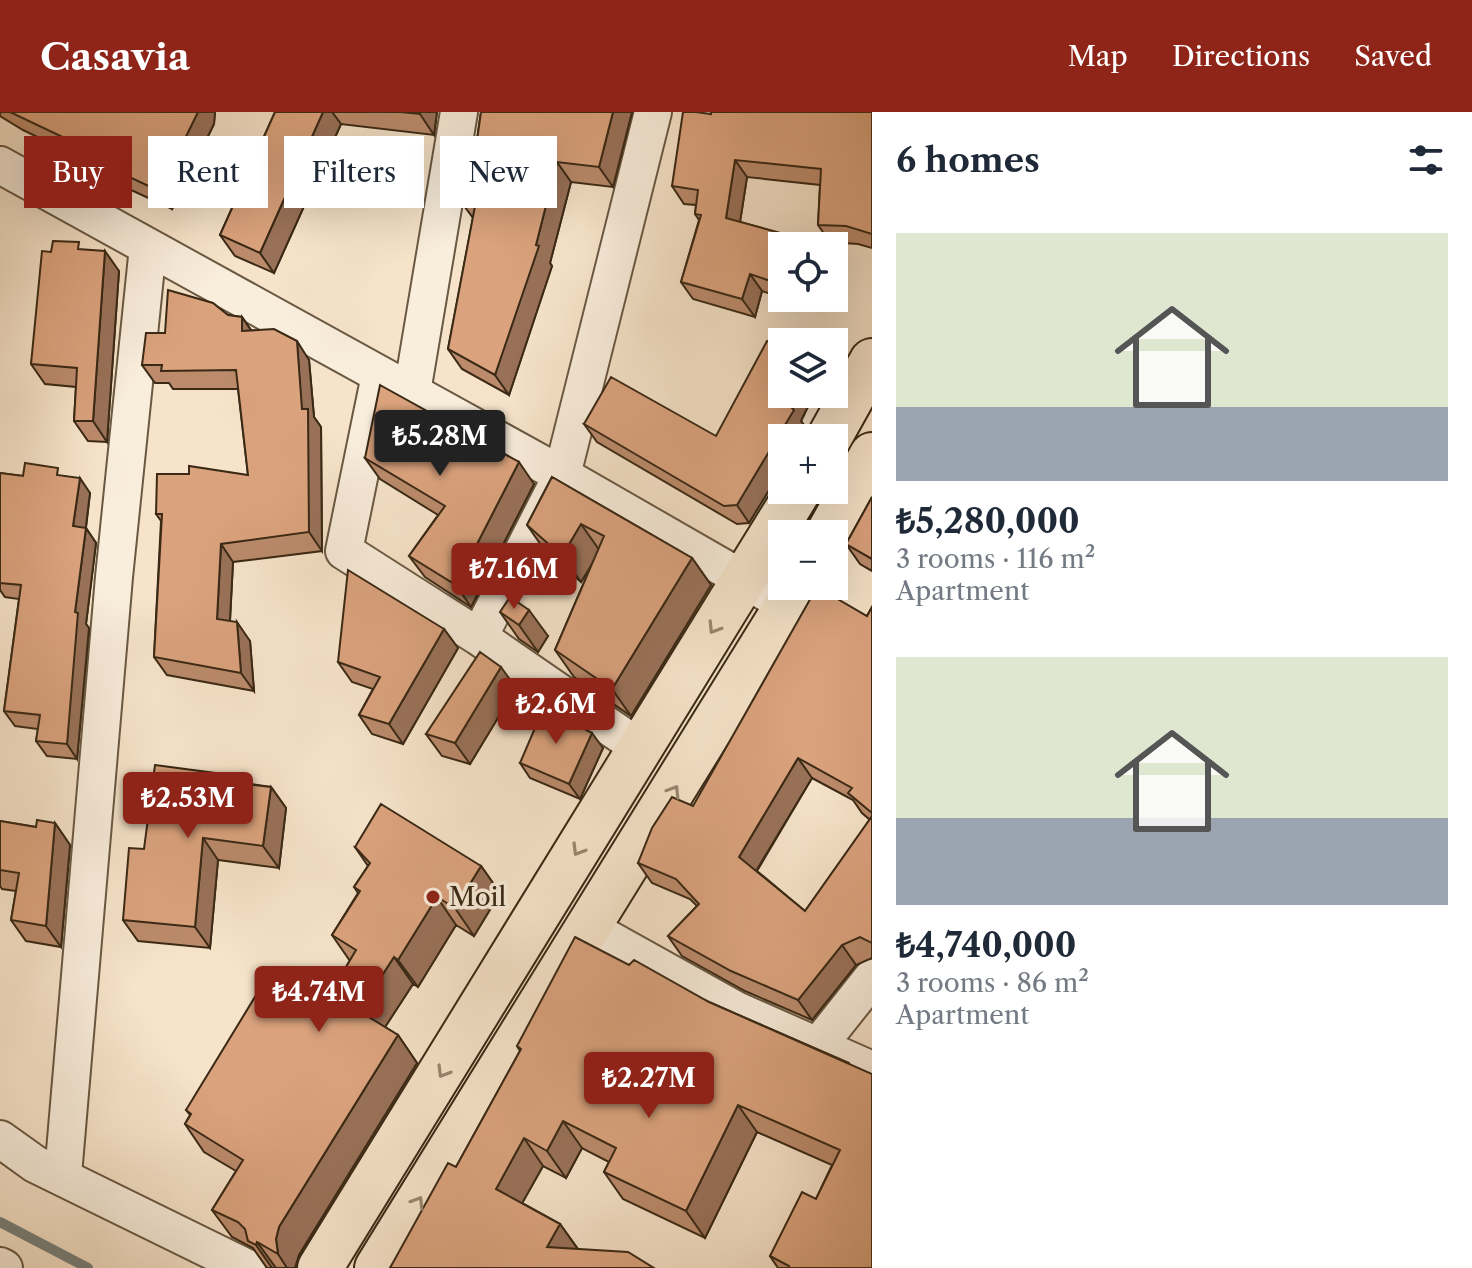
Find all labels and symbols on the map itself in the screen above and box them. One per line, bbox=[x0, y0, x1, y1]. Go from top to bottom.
pin: ₺5.28M bbox=[375, 410, 505, 478]
pin: ₺7.16M bbox=[449, 543, 579, 611]
one-way arrow bbox=[709, 619, 724, 634]
pin: ₺2.6M bbox=[500, 678, 612, 746]
pin: ₺2.53M bbox=[123, 772, 253, 840]
one-way arrow bbox=[664, 785, 679, 800]
one-way arrow bbox=[573, 841, 588, 856]
place label: Moil bbox=[449, 881, 506, 913]
marker: Moil bbox=[424, 888, 442, 906]
pin: ₺4.74M bbox=[254, 966, 384, 1034]
pin: ₺2.27M bbox=[584, 1052, 714, 1120]
one-way arrow bbox=[438, 1063, 453, 1077]
one-way arrow bbox=[408, 1196, 423, 1211]

